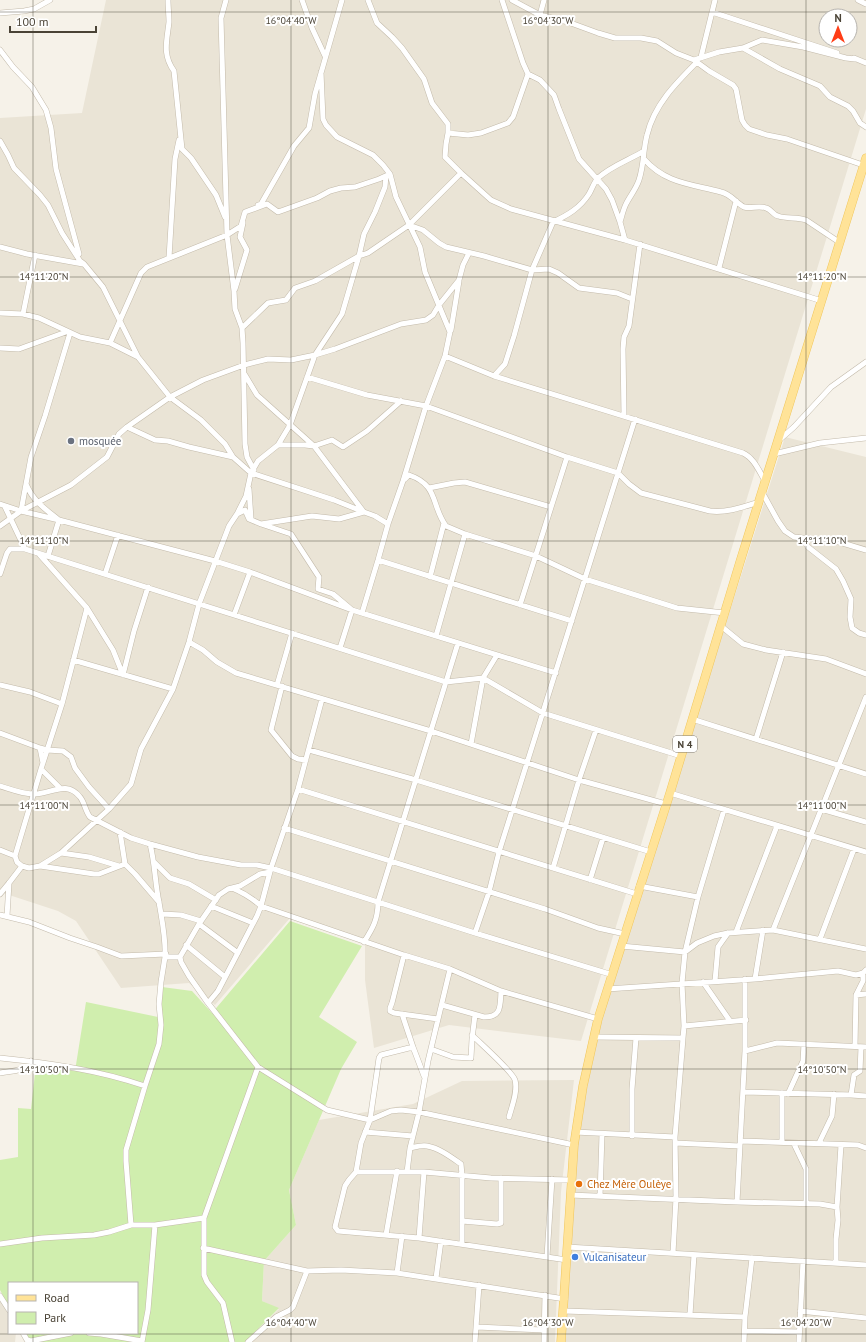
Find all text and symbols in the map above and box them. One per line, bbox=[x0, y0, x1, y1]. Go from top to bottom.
scale bar bbox=[10, 8, 96, 34]
north arrow bbox=[818, 8, 858, 48]
text: N bbox=[834, 11, 842, 25]
text: 100 m bbox=[16, 14, 49, 29]
text: 16°04'40"W bbox=[265, 14, 317, 27]
text: 16°04'30"W bbox=[522, 14, 574, 27]
text: 14°11'20"N bbox=[19, 270, 69, 283]
text: 14°11'20"N bbox=[797, 270, 847, 283]
place label: mosquée bbox=[79, 434, 122, 448]
marker: mosquée bbox=[66, 436, 76, 446]
text: 14°11'10"N bbox=[19, 534, 69, 547]
text: 14°11'10"N bbox=[797, 534, 847, 547]
road number: N 4 bbox=[673, 736, 697, 752]
text: 14°11'00"N bbox=[19, 799, 69, 812]
text: 14°11'00"N bbox=[797, 799, 847, 812]
text: 14°10'50"N bbox=[19, 1063, 69, 1076]
text: 14°10'50"N bbox=[797, 1063, 847, 1076]
place label: Chez Mère Oulèye bbox=[587, 1177, 672, 1191]
marker: Chez Mère Oulèye bbox=[574, 1179, 584, 1189]
place label: Vulcanisateur bbox=[582, 1250, 646, 1264]
marker: Vulcanisateur bbox=[570, 1252, 580, 1262]
legend bbox=[8, 1282, 138, 1334]
text: Road bbox=[44, 1290, 69, 1305]
text: Park bbox=[44, 1310, 66, 1325]
text: 16°04'40"W bbox=[265, 1316, 317, 1329]
text: 16°04'30"W bbox=[522, 1316, 574, 1329]
text: 16°04'20"W bbox=[780, 1316, 832, 1329]

